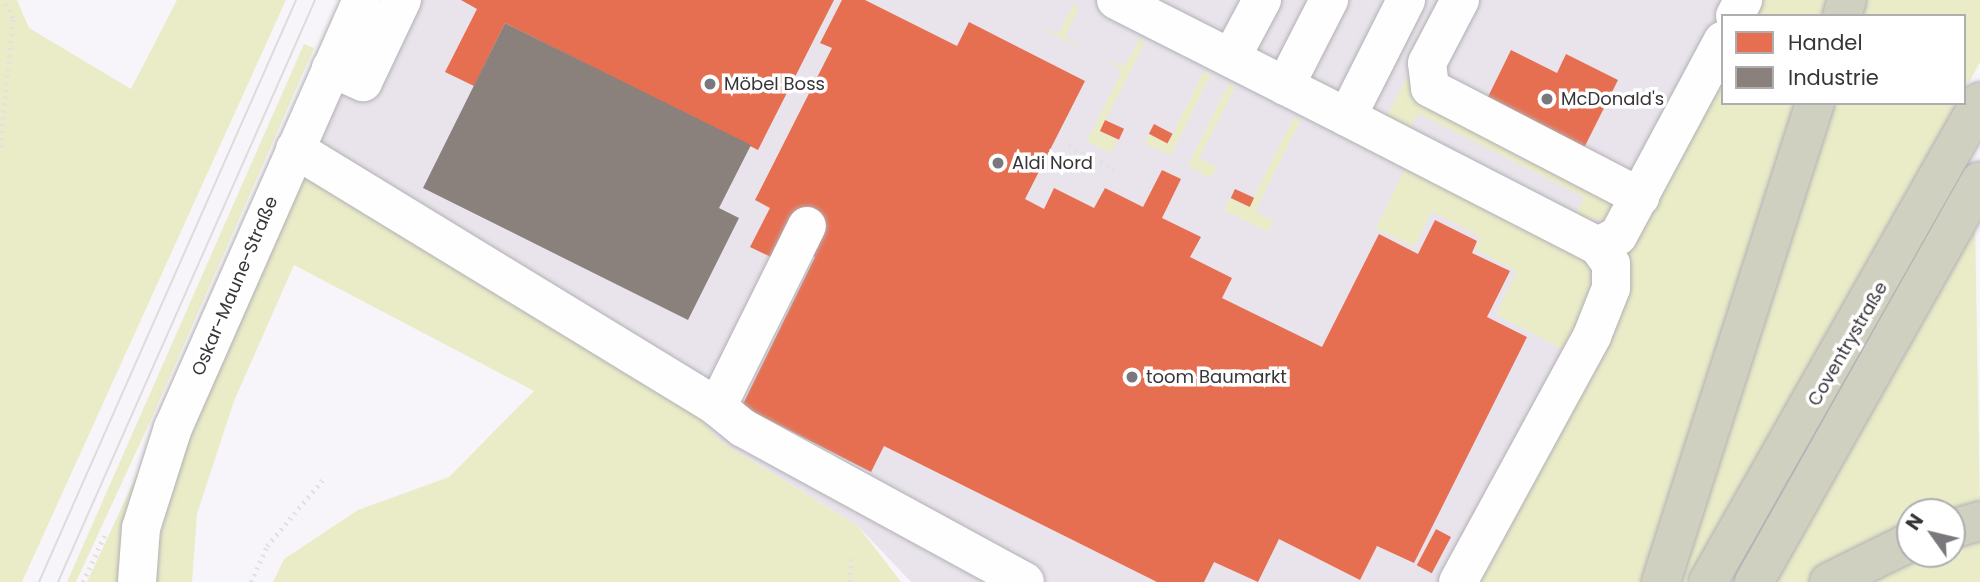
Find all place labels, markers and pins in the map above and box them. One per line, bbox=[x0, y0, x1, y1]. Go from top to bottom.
place label: Möbel Boss bbox=[724, 73, 825, 95]
marker: Möbel Boss bbox=[702, 76, 718, 92]
place label: McDonald's bbox=[1561, 88, 1664, 110]
marker: McDonald's bbox=[1539, 91, 1555, 107]
place label: Aldi Nord bbox=[1012, 152, 1093, 174]
marker: Aldi Nord bbox=[990, 155, 1006, 171]
place label: toom Baumarkt bbox=[1146, 366, 1287, 388]
marker: toom Baumarkt bbox=[1124, 369, 1140, 385]

